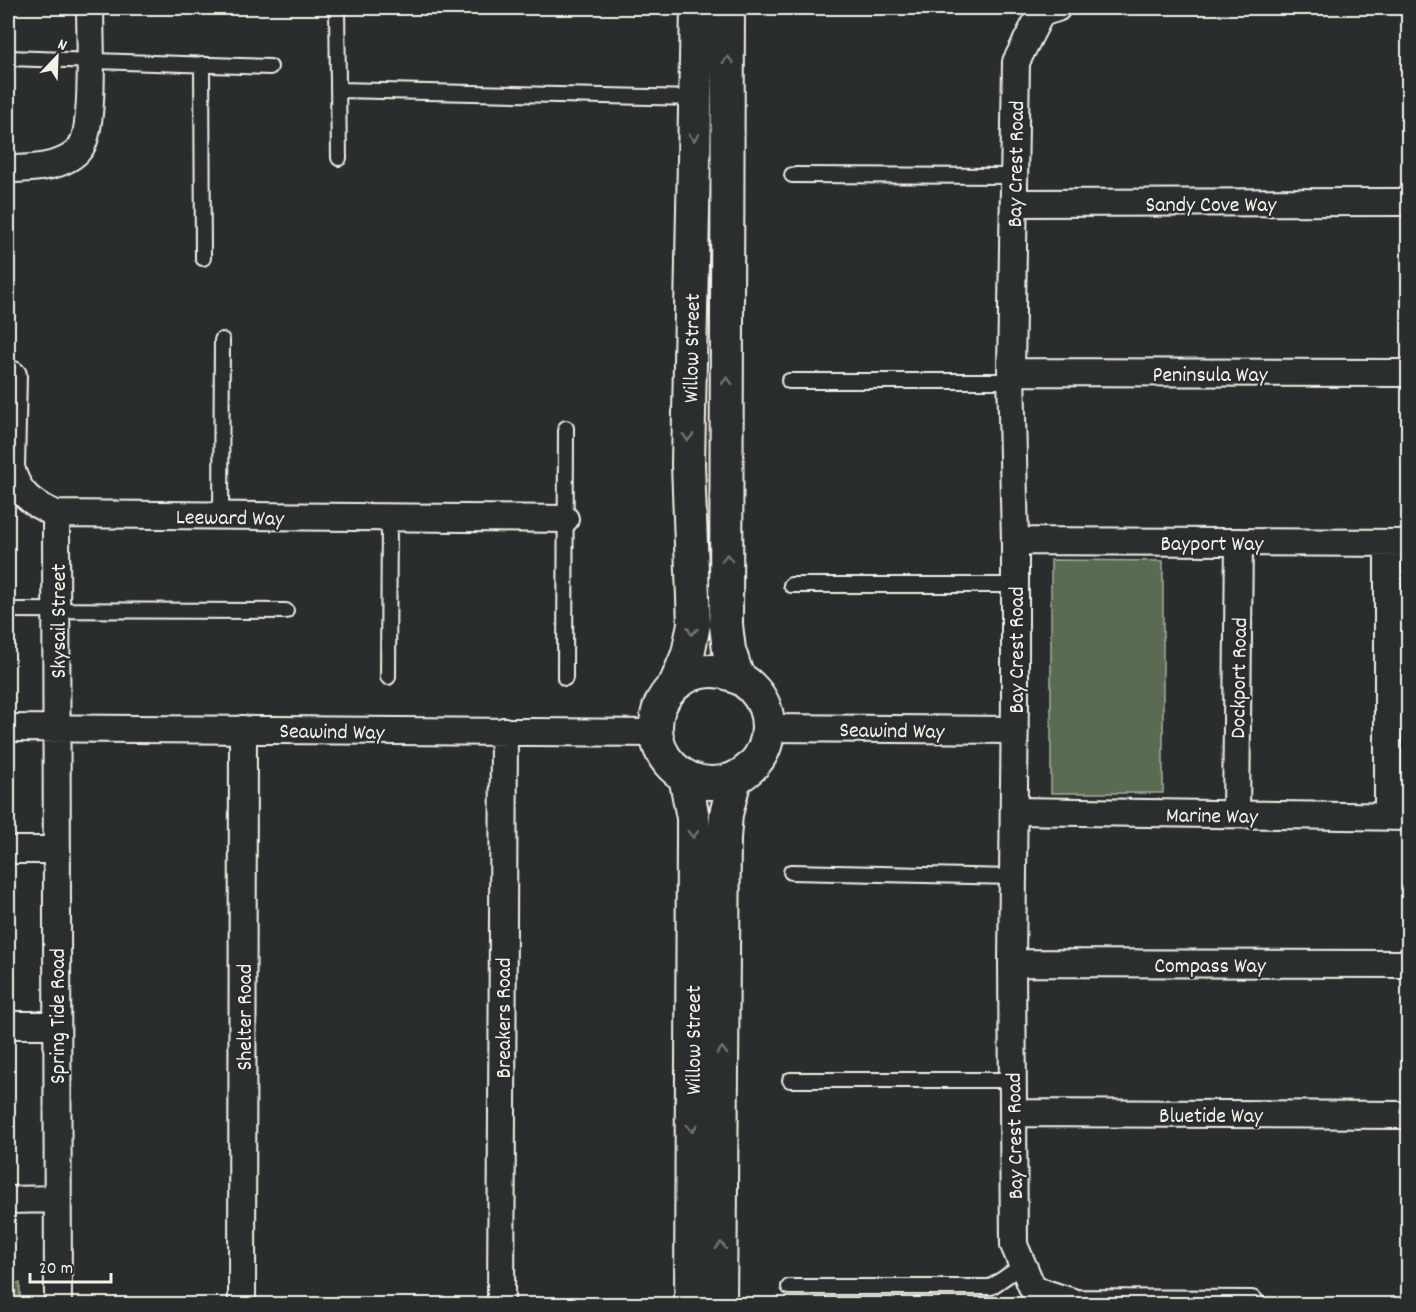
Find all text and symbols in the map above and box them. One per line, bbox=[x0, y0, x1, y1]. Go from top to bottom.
north arrow bbox=[27, 27, 87, 87]
text: N bbox=[54, 33, 70, 58]
one-way arrow bbox=[722, 56, 734, 65]
street label: Bay Crest Road bbox=[1001, 100, 1034, 228]
one-way arrow bbox=[688, 132, 701, 141]
street label: Sandy Cove Way bbox=[1146, 191, 1278, 222]
street label: Willow Street bbox=[677, 293, 710, 403]
street label: Peninsula Way bbox=[1152, 361, 1269, 392]
one-way arrow bbox=[721, 377, 733, 386]
one-way arrow bbox=[682, 432, 694, 441]
street label: Leeward Way bbox=[176, 503, 285, 536]
street label: Bayport Way bbox=[1161, 530, 1264, 561]
one-way arrow bbox=[721, 553, 733, 562]
street label: Skysail Street bbox=[45, 564, 76, 678]
street label: Bay Crest Road bbox=[1003, 587, 1034, 713]
street label: Dockport Road bbox=[1224, 617, 1257, 739]
one-way arrow bbox=[686, 626, 699, 636]
street label: Seawind Way bbox=[839, 716, 946, 749]
street label: Seawind Way bbox=[279, 717, 386, 750]
street label: Marine Way bbox=[1166, 801, 1259, 834]
one-way arrow bbox=[687, 830, 699, 839]
street label: Spring Tide Road bbox=[44, 948, 75, 1084]
street label: Compass Way bbox=[1154, 952, 1267, 983]
street label: Breakers Road bbox=[490, 958, 521, 1078]
street label: Shelter Road bbox=[231, 964, 262, 1070]
street label: Willow Street bbox=[680, 985, 711, 1095]
one-way arrow bbox=[716, 1047, 729, 1056]
street label: Bay Crest Road bbox=[1000, 1072, 1033, 1200]
street label: Bluetide Way bbox=[1159, 1102, 1264, 1133]
one-way arrow bbox=[686, 1123, 698, 1132]
one-way arrow bbox=[715, 1242, 727, 1251]
scale bar bbox=[30, 1246, 111, 1284]
text: 20 m bbox=[39, 1257, 73, 1282]

